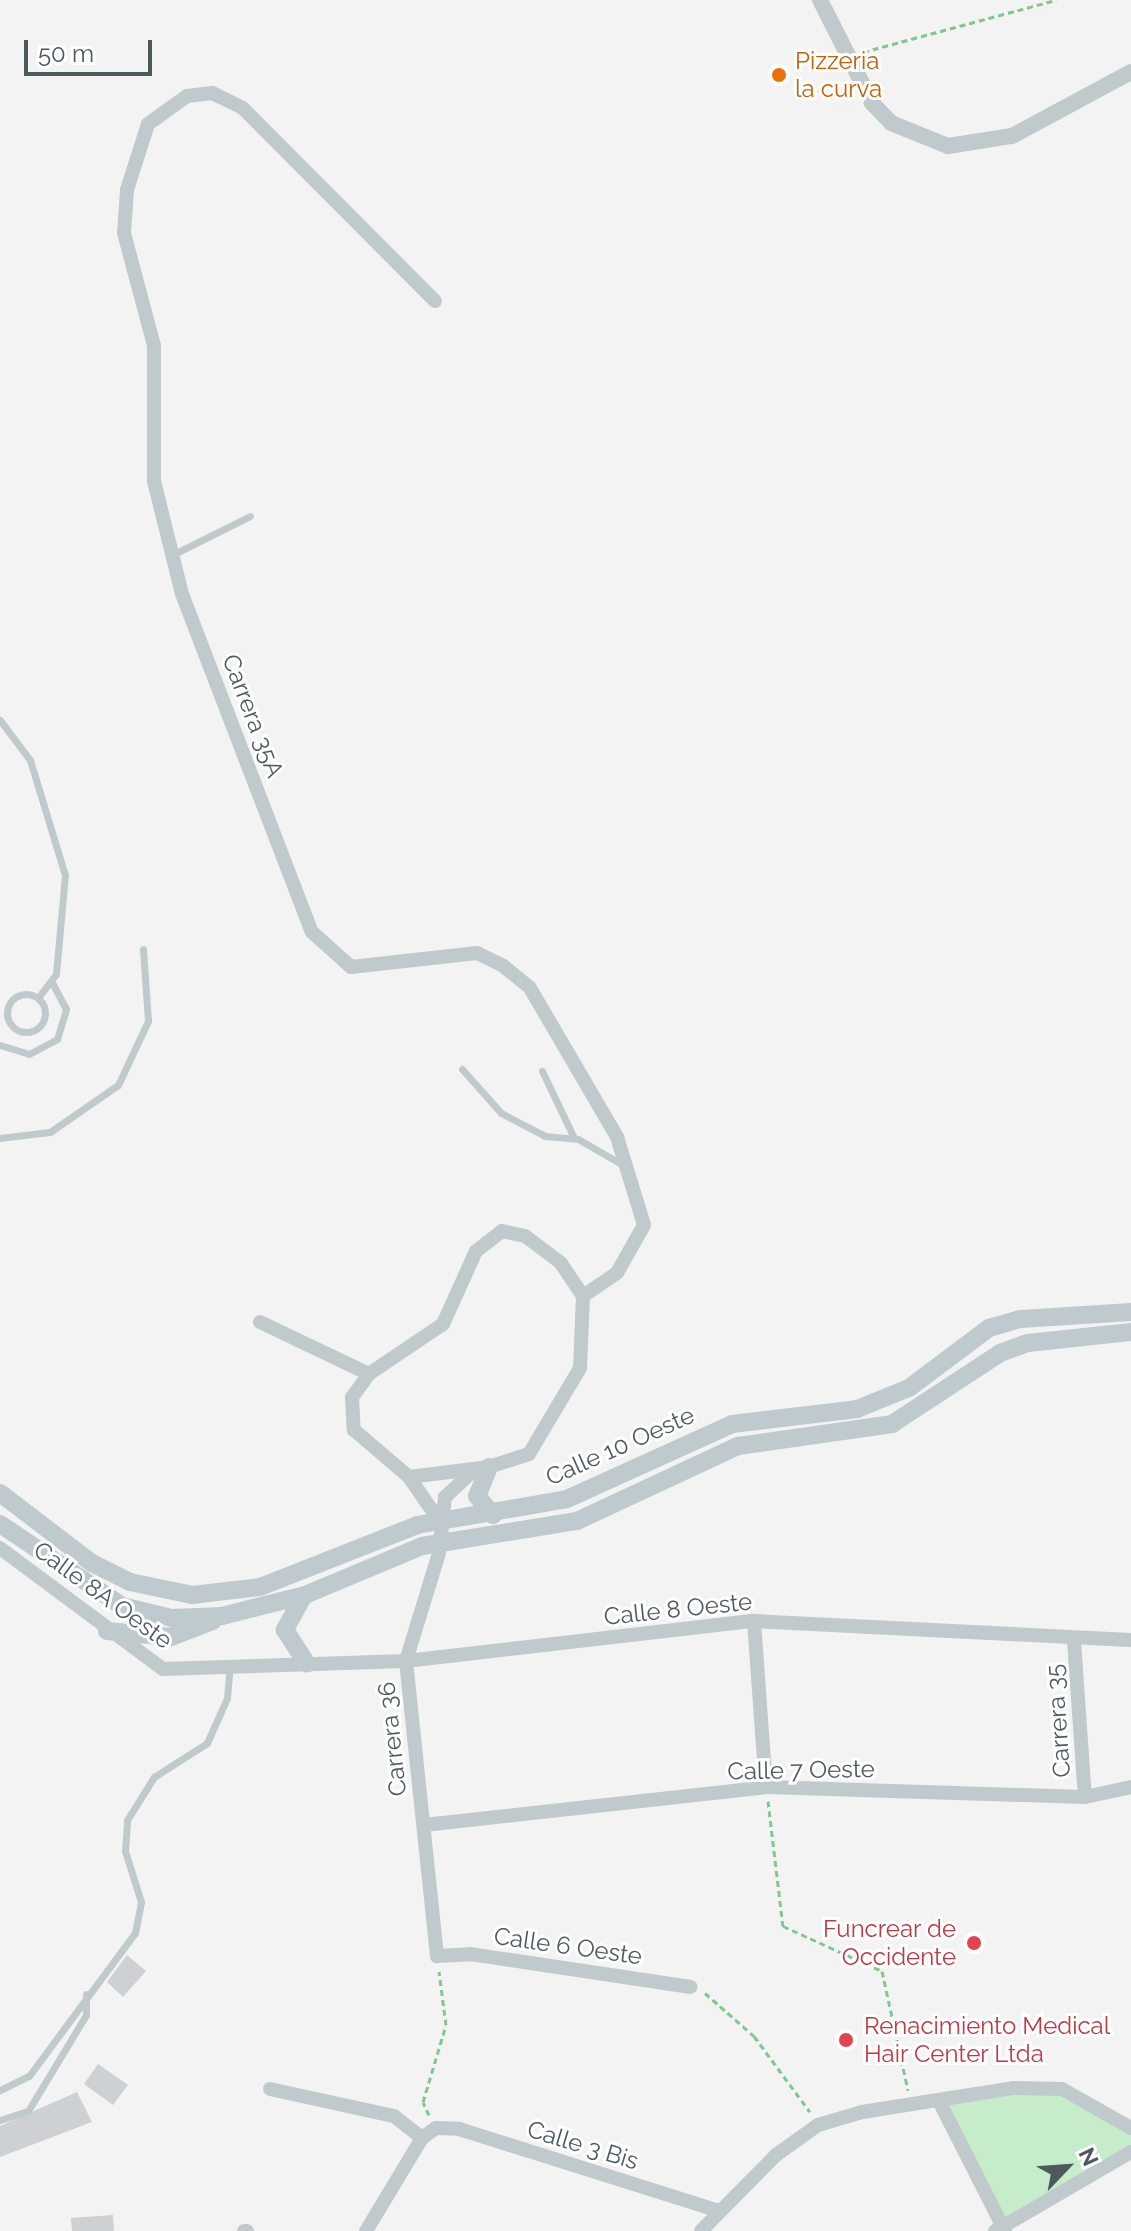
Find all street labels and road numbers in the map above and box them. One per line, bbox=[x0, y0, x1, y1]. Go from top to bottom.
street label: Carrera 35A bbox=[216, 650, 290, 782]
street label: Calle 10 Oeste bbox=[541, 1400, 699, 1492]
street label: Calle 8A Oeste bbox=[28, 1535, 178, 1655]
street label: Calle 8 Oeste bbox=[603, 1587, 753, 1631]
street label: Carrera 35 bbox=[1040, 1663, 1076, 1779]
street label: Carrera 36 bbox=[372, 1680, 412, 1798]
street label: Calle 7 Oeste bbox=[727, 1754, 875, 1786]
street label: Calle 6 Oeste bbox=[492, 1921, 644, 1971]
street label: Calle 3 Bis bbox=[524, 2114, 642, 2176]

